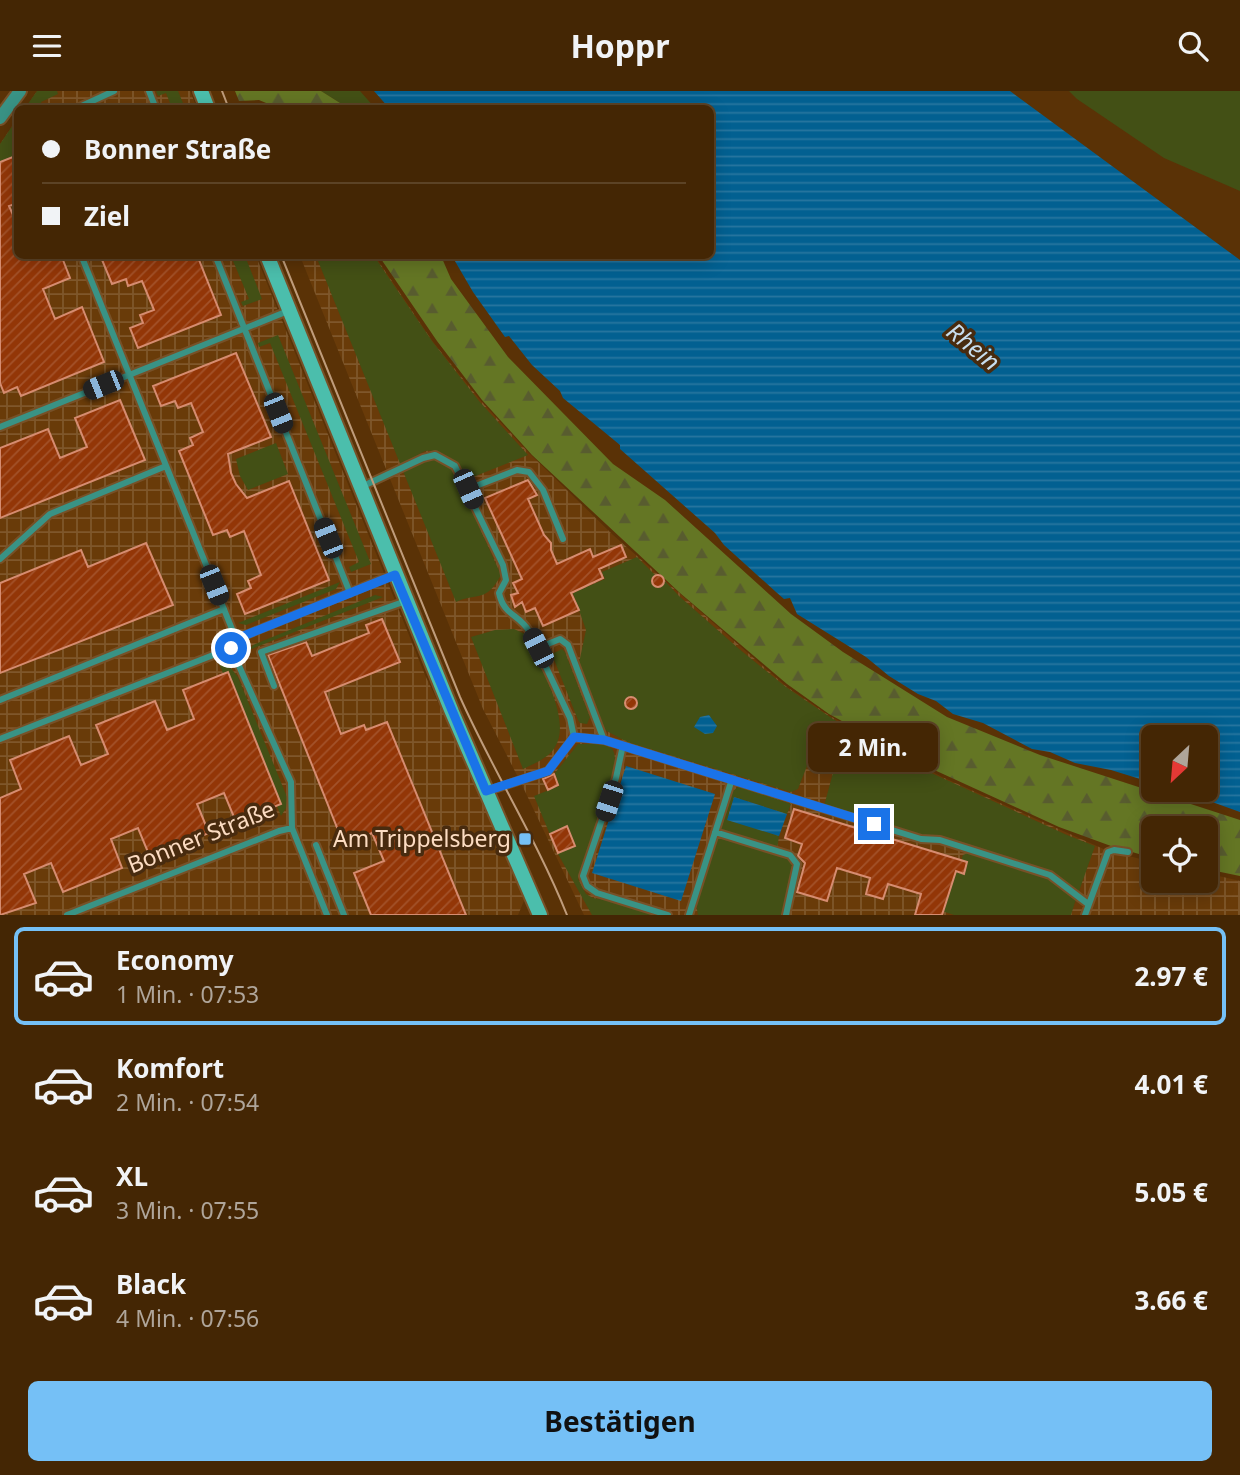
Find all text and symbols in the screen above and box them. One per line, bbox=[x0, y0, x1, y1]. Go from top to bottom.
text: Hoppr bbox=[570, 24, 670, 67]
icon: menu bbox=[28, 27, 66, 65]
icon: search bbox=[1174, 27, 1212, 65]
text: Bonner Straße bbox=[84, 131, 271, 167]
text: Ziel bbox=[84, 198, 130, 234]
water label: Rhein bbox=[940, 314, 1008, 377]
car bbox=[80, 367, 127, 403]
car bbox=[261, 390, 296, 436]
car bbox=[450, 466, 487, 512]
car bbox=[311, 515, 346, 561]
car bbox=[197, 562, 232, 608]
car bbox=[520, 625, 557, 671]
route start bbox=[215, 632, 247, 664]
callout: 2 Min. bbox=[809, 723, 939, 771]
north arrow bbox=[1141, 725, 1218, 801]
map controls bbox=[1141, 725, 1218, 893]
text: 2 Min. bbox=[838, 731, 908, 763]
car bbox=[593, 778, 626, 824]
street label: Bonner Straße bbox=[122, 792, 279, 880]
route end bbox=[858, 808, 890, 840]
button: locate bbox=[1141, 816, 1218, 893]
place label: Am Trippelsberg bbox=[333, 822, 511, 854]
marker: Am Trippelsberg bbox=[517, 831, 533, 847]
text: Economy bbox=[116, 942, 234, 978]
icon: car bbox=[32, 945, 95, 1008]
text: 2.97 € bbox=[1134, 958, 1208, 994]
text: 1 Min. · 07:53 bbox=[116, 978, 259, 1010]
text: Komfort bbox=[116, 1050, 224, 1086]
icon: car bbox=[32, 1053, 95, 1116]
text: 4.01 € bbox=[1134, 1066, 1208, 1102]
text: 2 Min. · 07:54 bbox=[116, 1086, 259, 1118]
text: XL bbox=[116, 1158, 148, 1194]
icon: car bbox=[32, 1161, 95, 1224]
text: 5.05 € bbox=[1134, 1174, 1208, 1210]
text: 3 Min. · 07:55 bbox=[116, 1194, 259, 1226]
text: Black bbox=[116, 1266, 186, 1302]
icon: car bbox=[32, 1269, 95, 1332]
text: 3.66 € bbox=[1134, 1282, 1208, 1318]
text: 4 Min. · 07:56 bbox=[116, 1302, 259, 1334]
button: Bestätigen bbox=[28, 1381, 1212, 1461]

